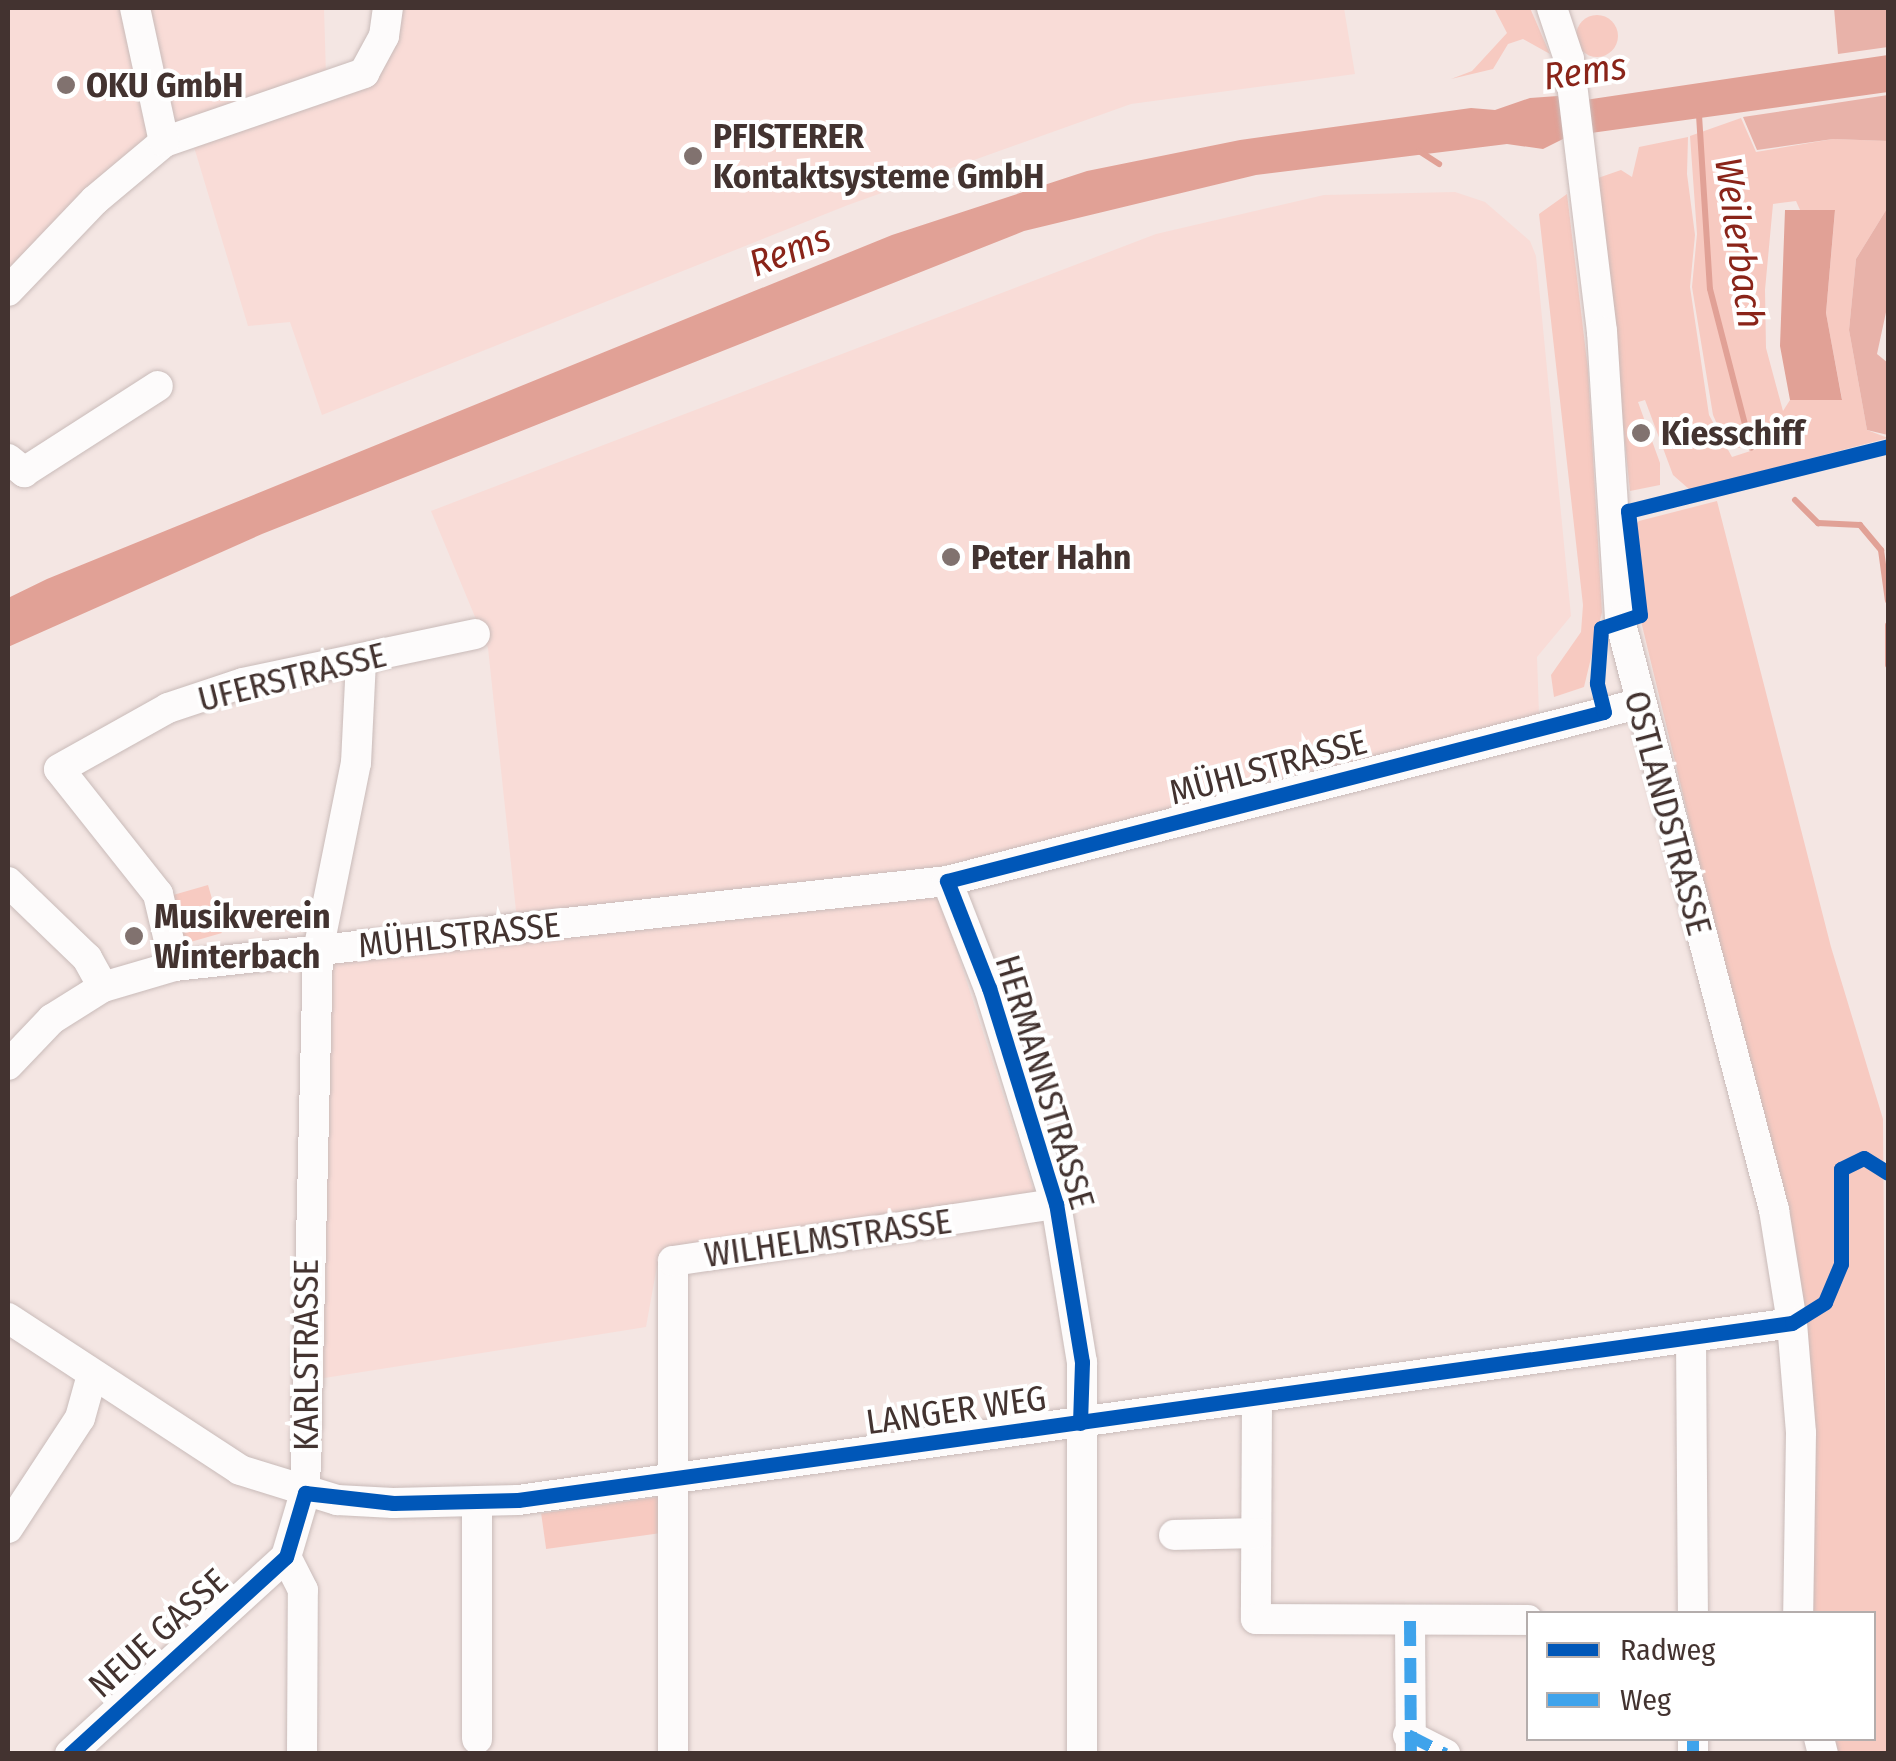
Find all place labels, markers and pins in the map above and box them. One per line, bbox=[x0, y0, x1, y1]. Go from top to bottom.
place label: OKU GmbH bbox=[86, 64, 243, 106]
marker: OKU GmbH bbox=[55, 74, 77, 96]
place label: PFISTERER Kontaktsysteme GmbH bbox=[713, 115, 1044, 197]
marker: PFISTERER Kontaktsysteme GmbH bbox=[682, 145, 704, 167]
place label: Kiesschiff bbox=[1661, 412, 1804, 454]
marker: Kiesschiff bbox=[1630, 422, 1652, 444]
place label: Peter Hahn bbox=[971, 536, 1131, 578]
marker: Peter Hahn bbox=[940, 546, 962, 568]
place label: Musikverein Winterbach bbox=[154, 895, 330, 977]
marker: Musikverein Winterbach bbox=[123, 925, 145, 947]

